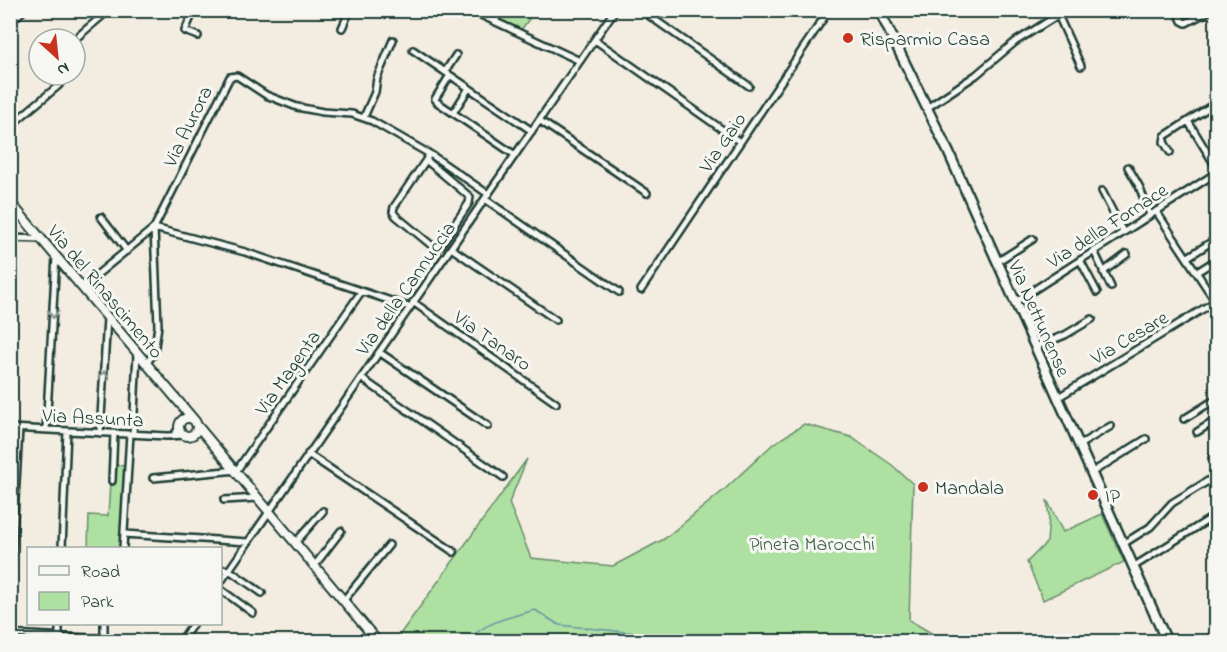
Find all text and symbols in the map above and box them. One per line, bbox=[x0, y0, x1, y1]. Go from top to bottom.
place label: Risparmio Casa bbox=[860, 26, 990, 55]
north arrow bbox=[27, 27, 87, 87]
marker: Risparmio Casa bbox=[841, 31, 855, 45]
text: N bbox=[52, 55, 73, 82]
street label: Via Aurora bbox=[157, 82, 221, 173]
street label: Via Gaio bbox=[693, 107, 755, 180]
street label: Via della Fornace bbox=[1041, 177, 1174, 278]
street label: Via della Cannuccia bbox=[349, 217, 464, 363]
street label: Via del Rinascimento bbox=[38, 218, 169, 366]
street label: Via Nettunense bbox=[999, 255, 1076, 382]
street label: Via Tanaro bbox=[446, 304, 536, 380]
street label: Via Cesare bbox=[1085, 305, 1175, 374]
one-way arrow bbox=[46, 310, 59, 319]
street label: Via Magenta bbox=[248, 325, 330, 423]
one-way arrow bbox=[97, 370, 110, 379]
street label: Via Assunta bbox=[41, 402, 144, 437]
place label: Mandala bbox=[935, 475, 1004, 504]
marker: Mandala bbox=[916, 480, 930, 494]
place label: IP bbox=[1105, 483, 1121, 512]
marker: IP bbox=[1086, 488, 1100, 502]
park label: Pineta Marocchi bbox=[749, 531, 875, 560]
legend bbox=[27, 547, 222, 625]
text: Road bbox=[81, 560, 120, 586]
text: Park bbox=[81, 590, 114, 616]

